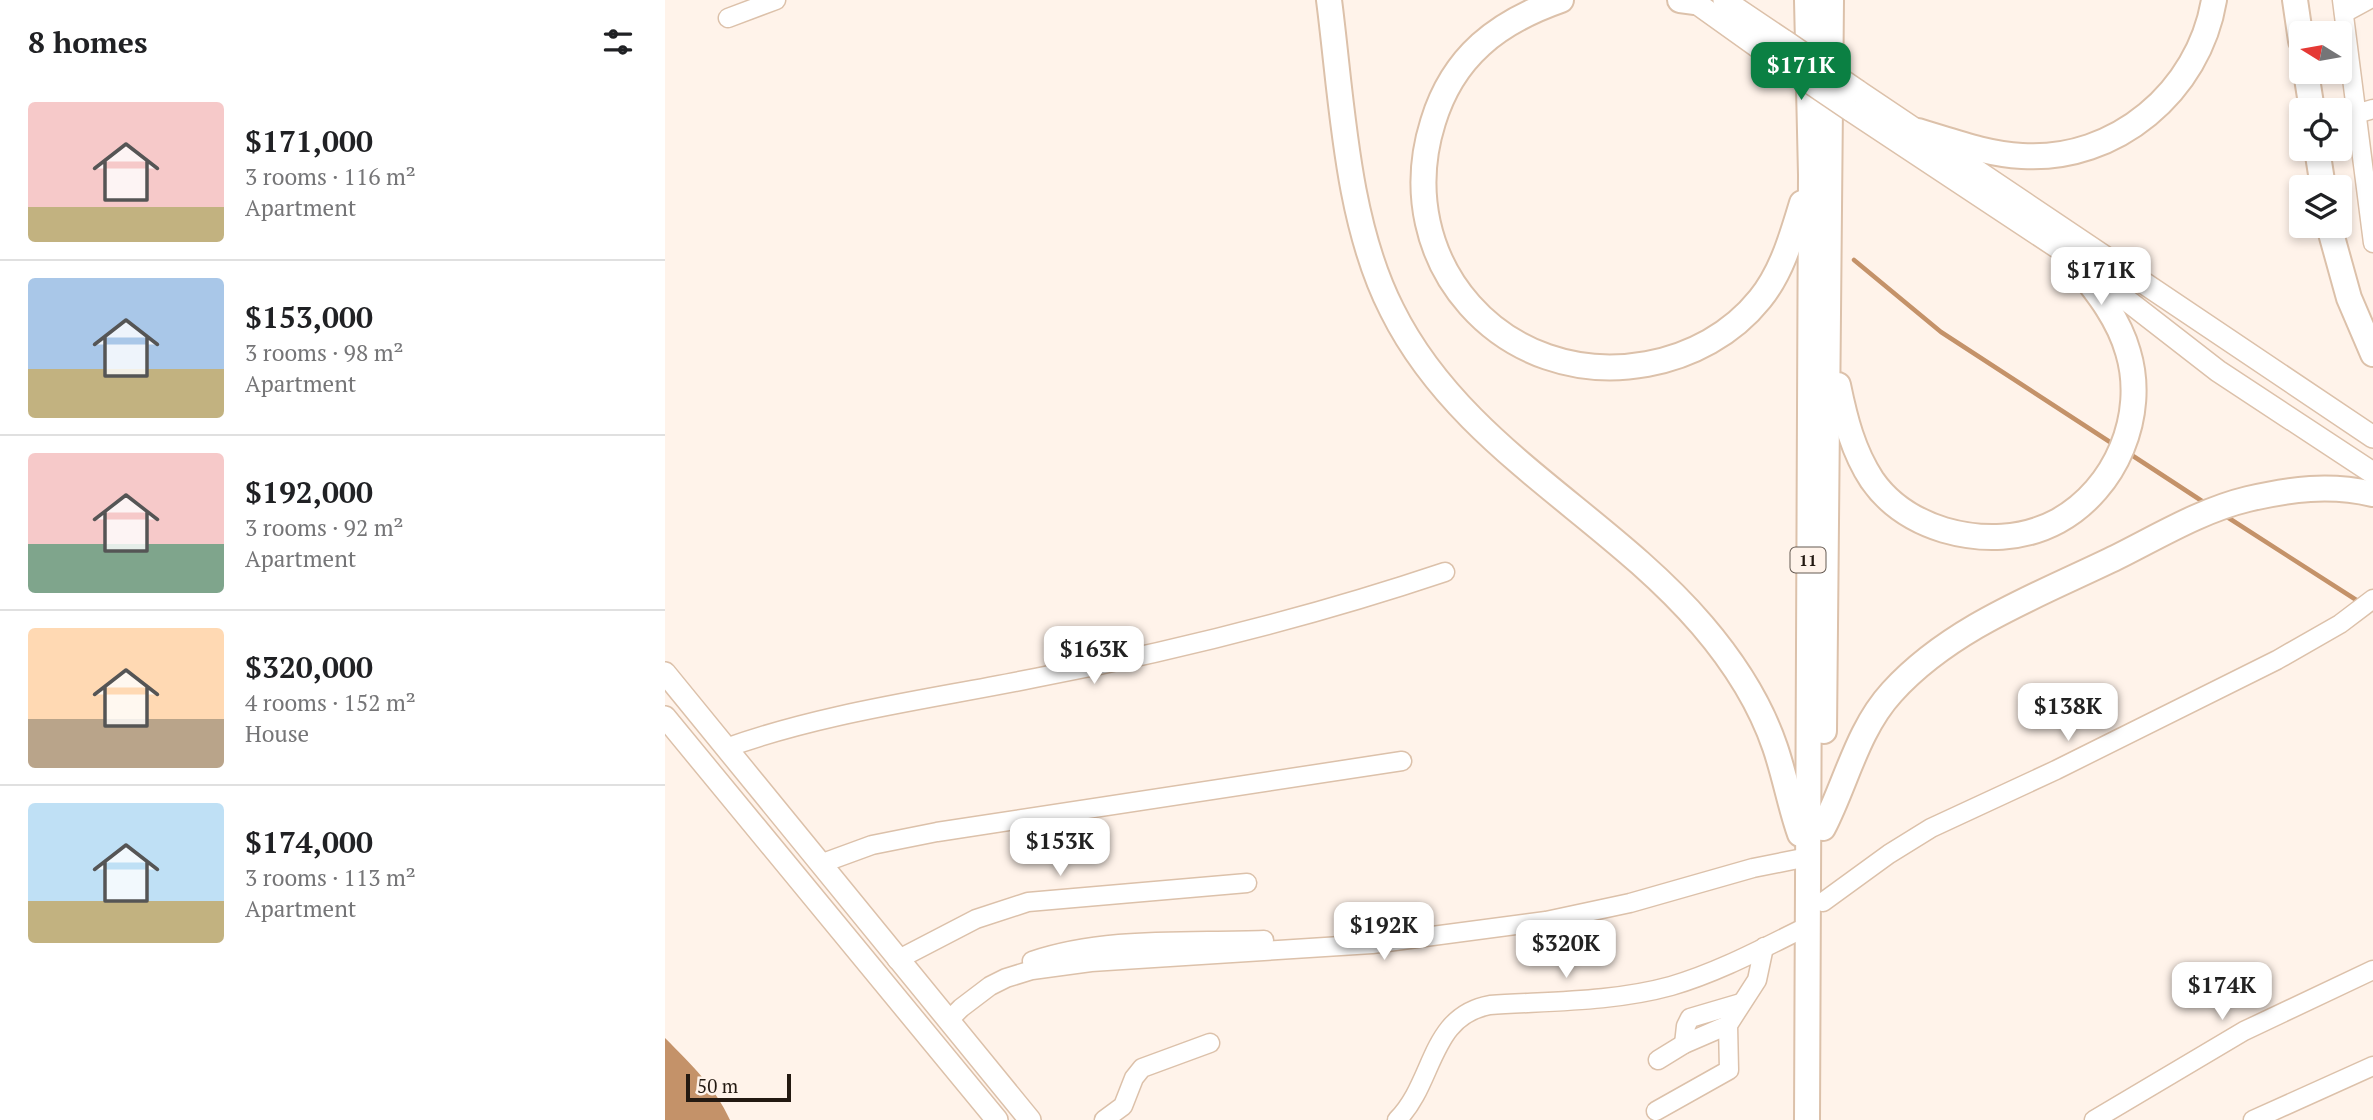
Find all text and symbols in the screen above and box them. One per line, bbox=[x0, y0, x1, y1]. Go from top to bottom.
north arrow bbox=[2289, 21, 2352, 84]
map controls bbox=[2289, 21, 2352, 238]
text: 8 homes bbox=[28, 22, 147, 62]
icon: filters bbox=[599, 23, 637, 61]
pin: $171K bbox=[1752, 42, 1850, 102]
text: $171K bbox=[1767, 49, 1835, 80]
button: locate bbox=[2289, 98, 2352, 161]
text: $171,000 bbox=[245, 121, 373, 161]
icon: home bbox=[84, 130, 168, 214]
text: 3 rooms · 116 m² bbox=[245, 161, 416, 192]
button: layers bbox=[2289, 175, 2352, 238]
text: Apartment bbox=[245, 192, 356, 223]
pin: $171K bbox=[2052, 247, 2150, 307]
text: $171K bbox=[2067, 254, 2135, 285]
text: $153,000 bbox=[245, 297, 373, 337]
icon: home bbox=[84, 306, 168, 390]
text: 3 rooms · 98 m² bbox=[245, 337, 404, 368]
text: Apartment bbox=[245, 368, 356, 399]
text: $192,000 bbox=[245, 472, 373, 512]
icon: home bbox=[84, 481, 168, 565]
text: 3 rooms · 92 m² bbox=[245, 512, 404, 543]
text: Apartment bbox=[245, 543, 356, 574]
road number: 11 bbox=[1791, 548, 1825, 572]
pin: $163K bbox=[1045, 626, 1143, 686]
text: $163K bbox=[1060, 633, 1128, 664]
text: $320,000 bbox=[245, 647, 373, 687]
icon: home bbox=[84, 656, 168, 740]
pin: $138K bbox=[2019, 684, 2117, 743]
text: 4 rooms · 152 m² bbox=[245, 687, 416, 718]
text: $138K bbox=[2034, 690, 2102, 721]
text: House bbox=[245, 718, 309, 749]
pin: $153K bbox=[1011, 818, 1109, 878]
text: $174,000 bbox=[245, 822, 373, 862]
text: $153K bbox=[1026, 825, 1094, 856]
icon: home bbox=[84, 831, 168, 915]
text: 3 rooms · 113 m² bbox=[245, 862, 416, 893]
text: Apartment bbox=[245, 893, 356, 924]
pin: $192K bbox=[1335, 902, 1433, 962]
text: $192K bbox=[1350, 909, 1418, 940]
pin: $320K bbox=[1517, 920, 1615, 980]
text: $320K bbox=[1532, 927, 1600, 958]
pin: $174K bbox=[2173, 962, 2271, 1022]
text: $174K bbox=[2188, 969, 2256, 1000]
scale bar bbox=[686, 1071, 791, 1103]
text: 50 m bbox=[697, 1073, 738, 1098]

